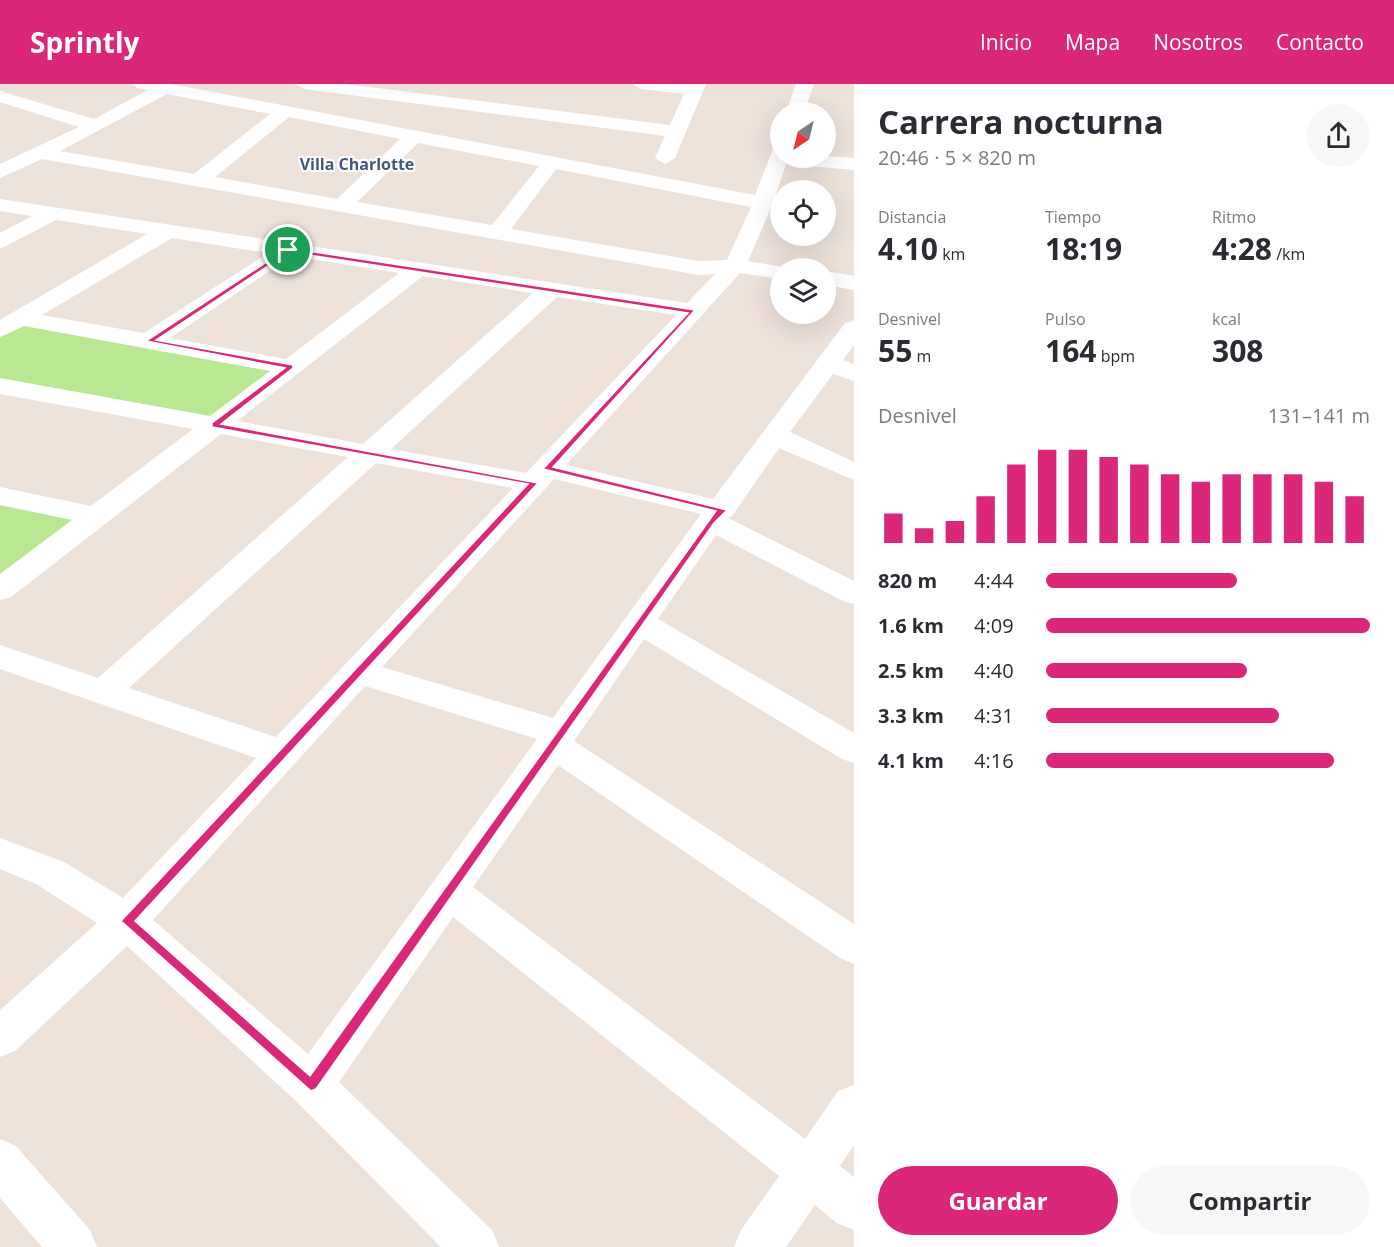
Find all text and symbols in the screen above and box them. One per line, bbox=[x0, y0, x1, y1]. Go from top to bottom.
text: Sprintly bbox=[30, 23, 139, 61]
text: Inicio bbox=[980, 28, 1032, 56]
text: Mapa bbox=[1065, 28, 1120, 56]
text: Nosotros bbox=[1153, 28, 1243, 56]
text: Contacto bbox=[1276, 28, 1364, 56]
text: Carrera nocturna bbox=[878, 99, 1164, 144]
north arrow bbox=[770, 102, 836, 168]
map controls bbox=[770, 102, 836, 324]
button: share bbox=[1307, 104, 1370, 167]
text: 20:46 · 5 × 820 m bbox=[878, 144, 1036, 171]
district label: Villa Charlotte bbox=[300, 153, 414, 175]
button: locate bbox=[770, 180, 836, 246]
text: Distancia bbox=[878, 206, 946, 228]
text: Tiempo bbox=[1045, 206, 1101, 228]
text: Ritmo bbox=[1212, 206, 1256, 228]
pin bbox=[262, 224, 313, 275]
text: 4.10 bbox=[878, 228, 938, 269]
text: 18:19 bbox=[1045, 228, 1122, 269]
text: 4:28 bbox=[1212, 228, 1272, 269]
icon: arrive bbox=[271, 233, 304, 266]
text: km bbox=[938, 243, 965, 265]
text: /km bbox=[1272, 243, 1305, 265]
button: layers bbox=[770, 258, 836, 324]
text: Desnivel bbox=[878, 308, 941, 330]
text: Pulso bbox=[1045, 308, 1086, 330]
text: kcal bbox=[1212, 308, 1241, 330]
text: 55 bbox=[878, 330, 912, 371]
text: 164 bbox=[1045, 330, 1096, 371]
text: 308 bbox=[1212, 330, 1263, 371]
text: m bbox=[912, 345, 931, 367]
text: bpm bbox=[1096, 345, 1135, 367]
text: Desnivel bbox=[878, 402, 957, 429]
text: 131–141 m bbox=[1268, 402, 1370, 429]
text: 820 m bbox=[878, 567, 937, 594]
text: 4:44 bbox=[974, 567, 1014, 594]
text: 1.6 km bbox=[878, 612, 944, 639]
text: 4:09 bbox=[974, 612, 1014, 639]
text: 2.5 km bbox=[878, 657, 944, 684]
text: 4:40 bbox=[974, 657, 1014, 684]
text: 3.3 km bbox=[878, 702, 944, 729]
text: 4:31 bbox=[974, 702, 1014, 729]
text: 4.1 km bbox=[878, 747, 944, 774]
text: 4:16 bbox=[974, 747, 1014, 774]
button: Guardar bbox=[878, 1166, 1118, 1235]
button: Compartir bbox=[1130, 1166, 1370, 1235]

